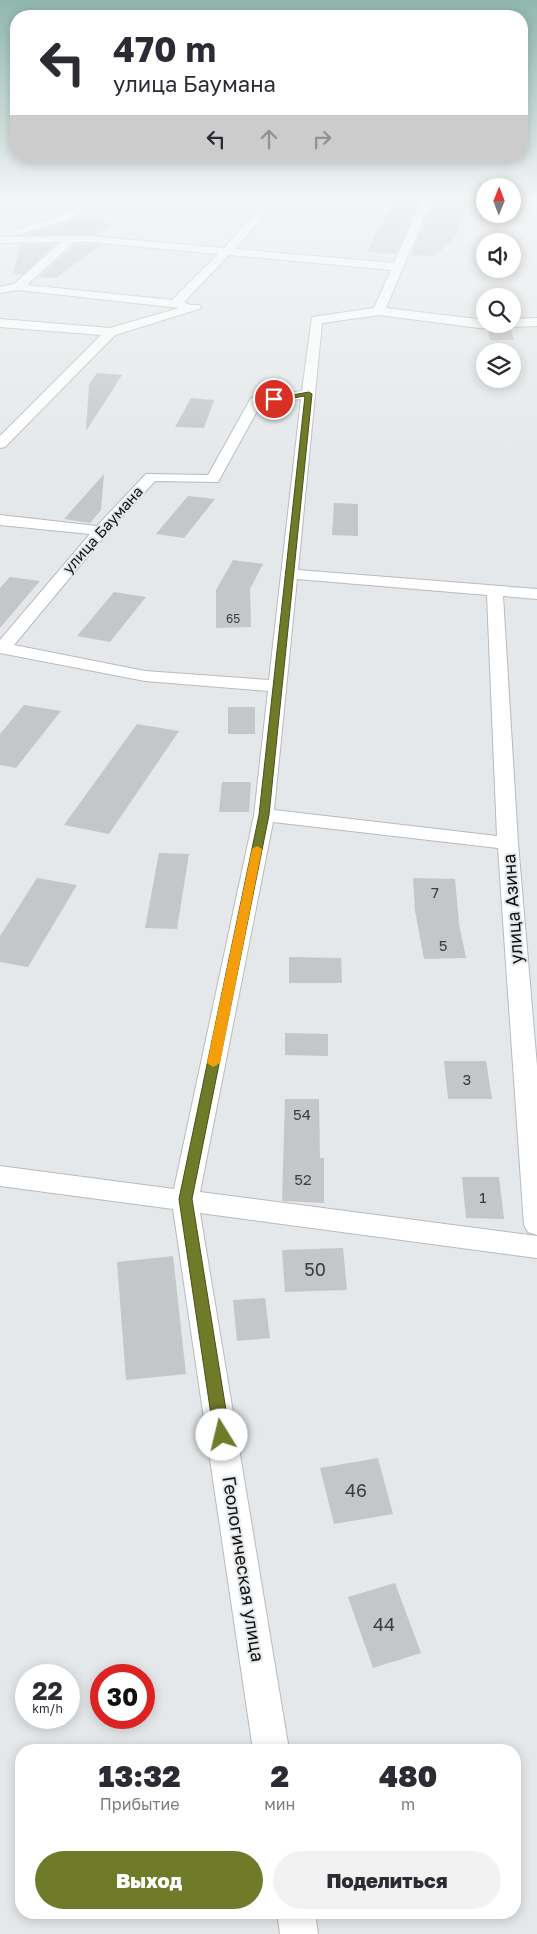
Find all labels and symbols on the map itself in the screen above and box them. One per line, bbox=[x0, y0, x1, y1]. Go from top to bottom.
north arrow bbox=[476, 178, 521, 222]
pin bbox=[253, 378, 295, 420]
street label: улица Баумана bbox=[58, 482, 146, 577]
house number: 65 bbox=[226, 611, 240, 626]
street label: улица Азина bbox=[497, 853, 527, 965]
house number: 7 bbox=[431, 883, 439, 901]
house number: 5 bbox=[439, 936, 447, 954]
house number: 3 bbox=[463, 1070, 471, 1088]
house number: 54 bbox=[293, 1105, 311, 1123]
house number: 52 bbox=[294, 1170, 312, 1188]
house number: 1 bbox=[479, 1188, 487, 1206]
house number: 50 bbox=[304, 1258, 326, 1280]
position arrow bbox=[195, 1408, 247, 1460]
street label: Геологическая улица bbox=[218, 1474, 270, 1663]
house number: 46 bbox=[345, 1479, 367, 1501]
house number: 44 bbox=[373, 1613, 395, 1635]
speed limit sign: 30 bbox=[90, 1664, 155, 1729]

